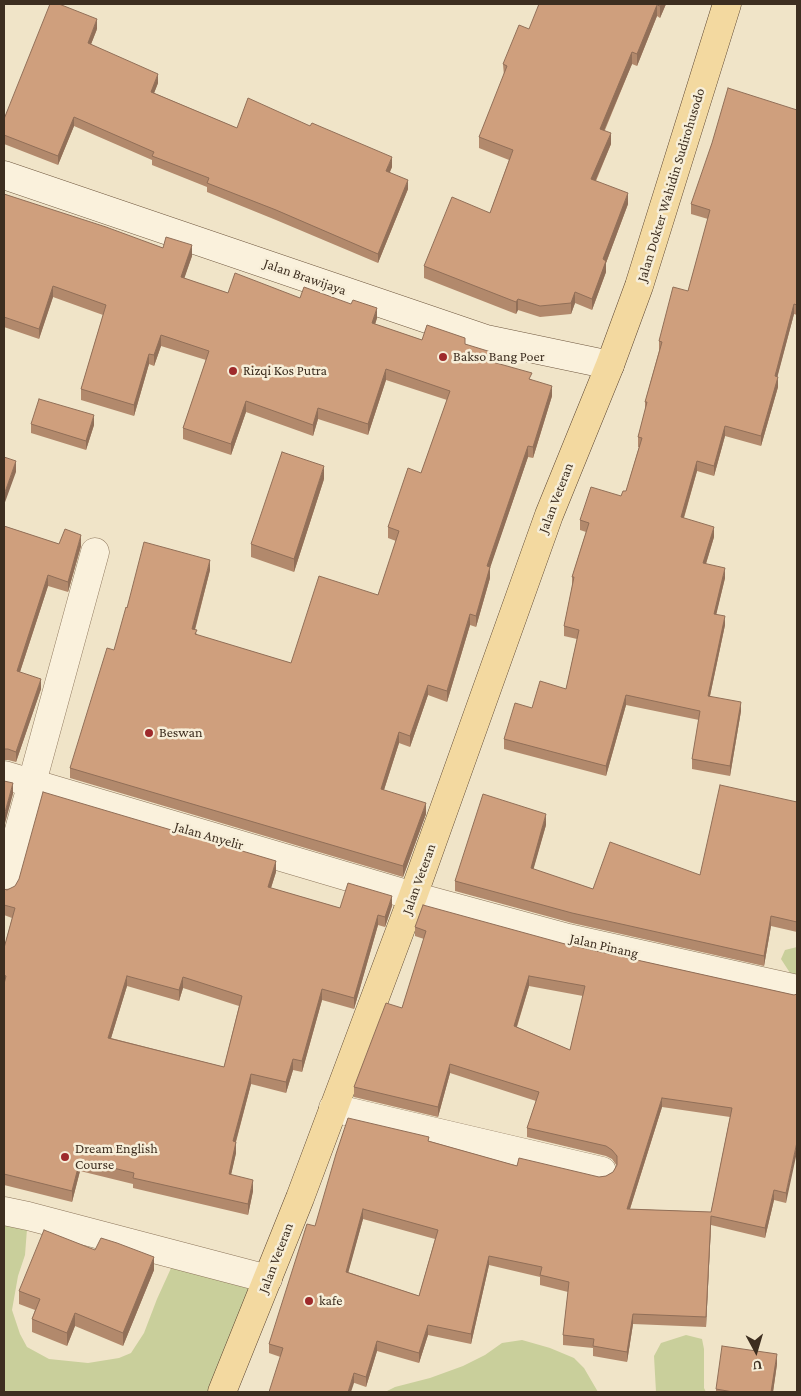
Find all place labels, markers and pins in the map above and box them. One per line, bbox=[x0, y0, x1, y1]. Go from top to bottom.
place label: Bakso Bang Poer bbox=[453, 349, 545, 365]
marker: Bakso Bang Poer bbox=[437, 351, 449, 363]
place label: Rizqi Kos Putra bbox=[243, 363, 327, 379]
marker: Rizqi Kos Putra bbox=[227, 365, 239, 377]
place label: Beswan bbox=[159, 725, 202, 741]
marker: Beswan bbox=[143, 727, 155, 739]
place label: Dream English Course bbox=[75, 1141, 158, 1174]
marker: Dream English Course bbox=[59, 1151, 71, 1163]
place label: kafe bbox=[319, 1293, 342, 1309]
marker: kafe bbox=[303, 1295, 315, 1307]

